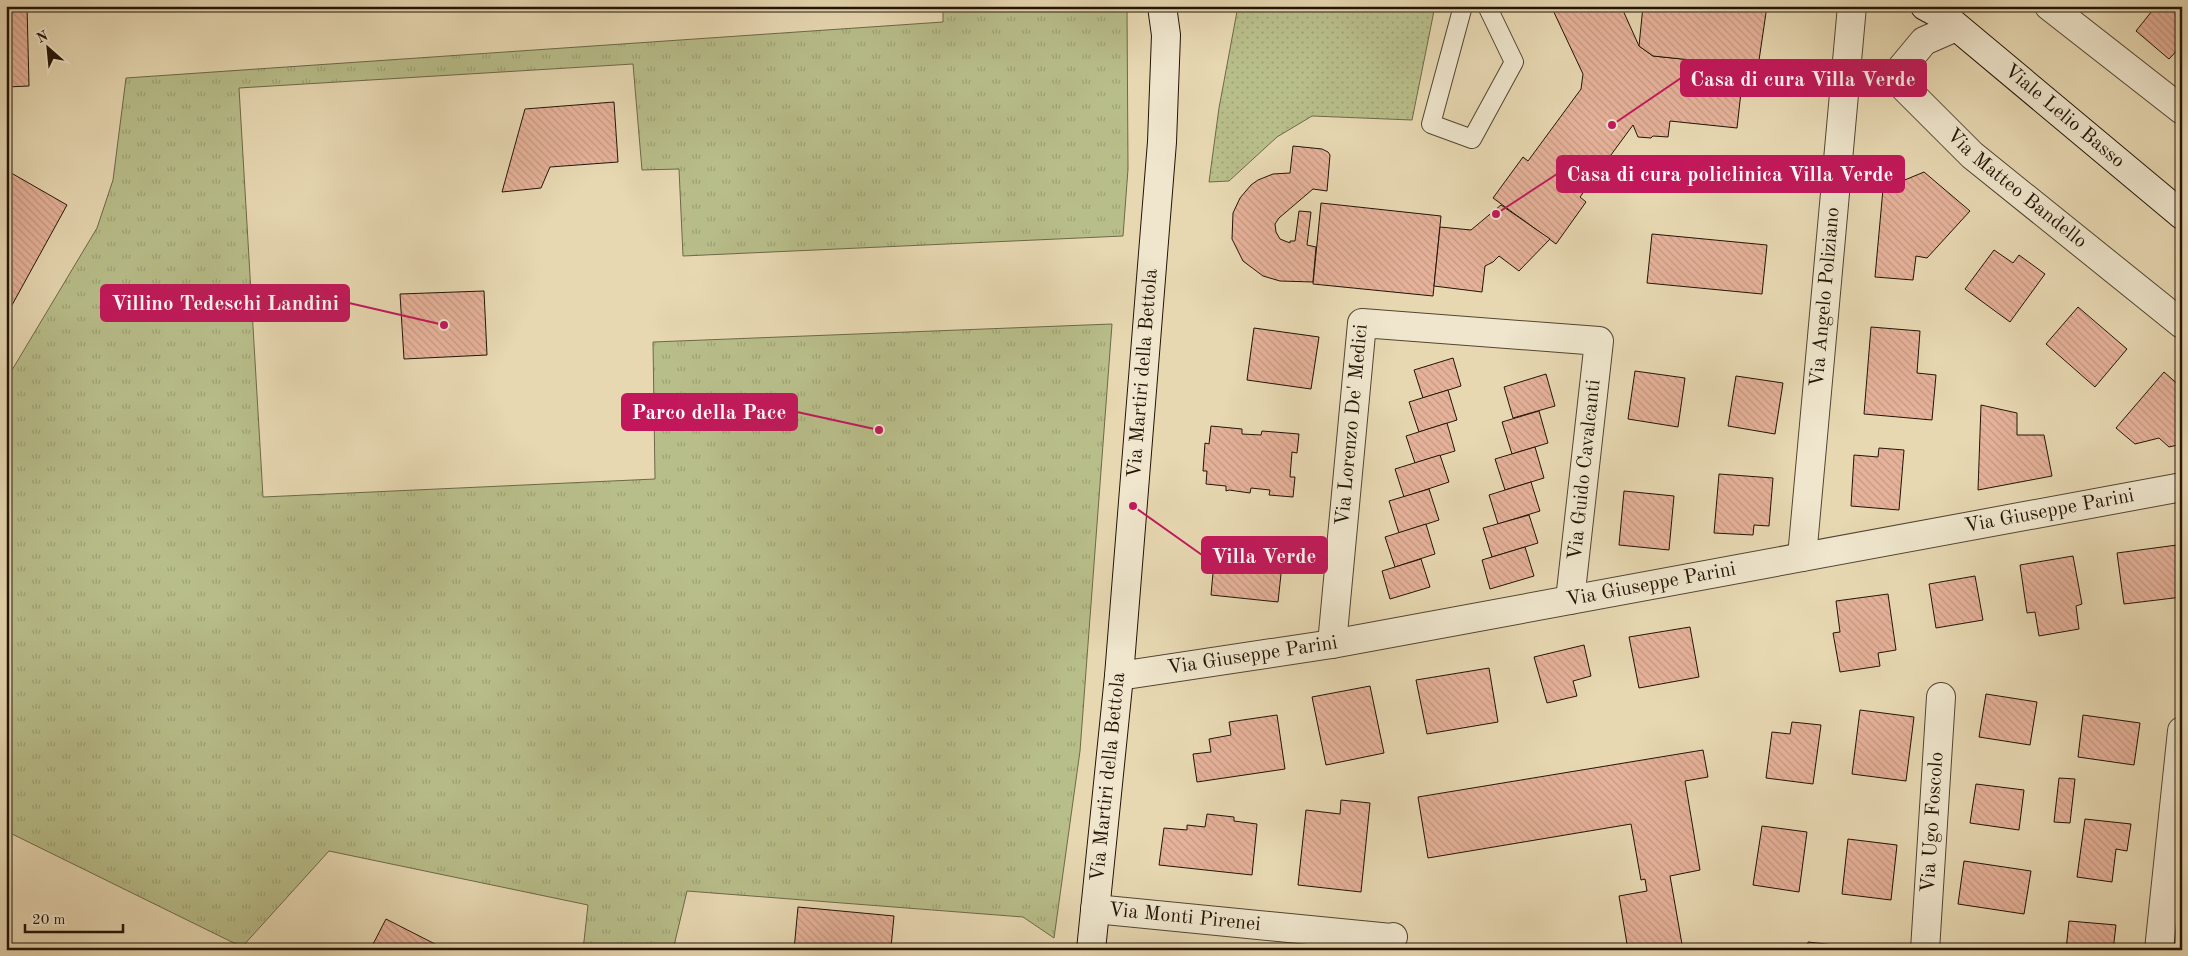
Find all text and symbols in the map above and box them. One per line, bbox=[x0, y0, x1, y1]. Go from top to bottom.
north arrow bbox=[22, 22, 72, 72]
text: N bbox=[35, 29, 51, 46]
callout: Casa di cura Villa Verde bbox=[1681, 60, 1926, 96]
street label: Viale Lelio Basso bbox=[2000, 61, 2128, 172]
text: Casa di cura Villa Verde bbox=[1690, 70, 1916, 91]
street label: Via Matteo Bandello bbox=[1942, 125, 2090, 253]
callout: Casa di cura policlinica Villa Verde bbox=[1557, 156, 1904, 192]
text: Casa di cura policlinica Villa Verde bbox=[1566, 165, 1894, 186]
street label: Via Angelo Poliziano bbox=[1807, 206, 1844, 388]
street label: Via Martiri della Bettola bbox=[1125, 268, 1162, 479]
callout: Villino Tedeschi Landini bbox=[101, 285, 349, 321]
text: Villino Tedeschi Landini bbox=[111, 294, 339, 315]
street label: Via Lorenzo De' Medici bbox=[1333, 323, 1372, 527]
street label: Via Guido Cavalcanti bbox=[1566, 379, 1604, 561]
callout: Parco della Pace bbox=[622, 394, 797, 430]
text: Parco della Pace bbox=[632, 403, 786, 424]
street label: Via Giuseppe Parini bbox=[1963, 486, 2136, 537]
callout: Villa Verde bbox=[1202, 537, 1327, 573]
text: Villa Verde bbox=[1212, 547, 1317, 568]
street label: Via Giuseppe Parini bbox=[1565, 560, 1738, 610]
street label: Via Giuseppe Parini bbox=[1166, 633, 1339, 679]
street label: Via Martiri della Bettola bbox=[1088, 671, 1129, 882]
street label: Via Ugo Foscolo bbox=[1919, 751, 1948, 893]
street label: Via Monti Pirenei bbox=[1108, 900, 1262, 935]
scale bar bbox=[25, 901, 122, 933]
text: 20 m bbox=[32, 913, 66, 928]

